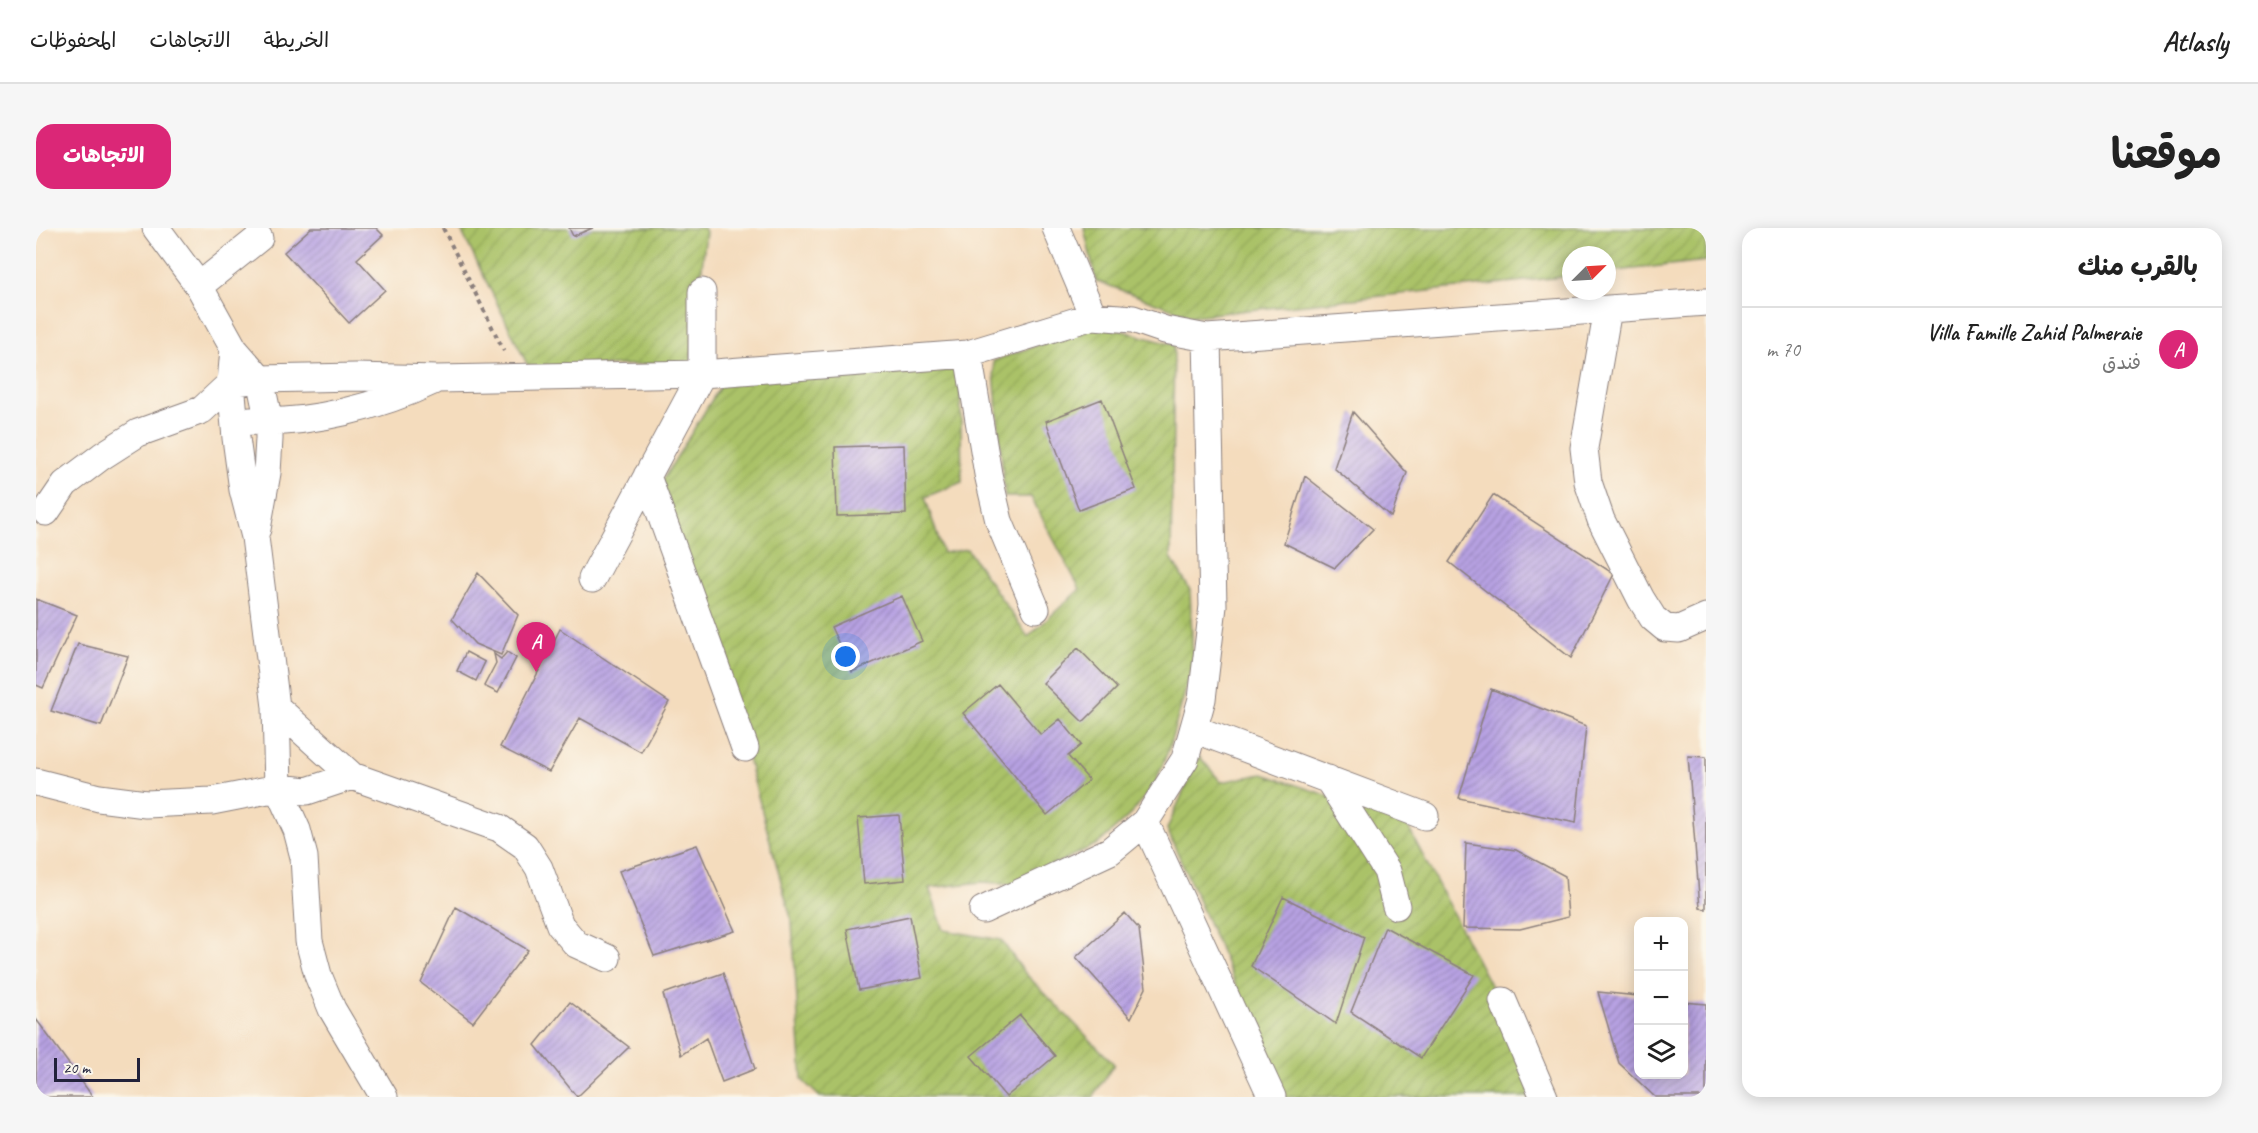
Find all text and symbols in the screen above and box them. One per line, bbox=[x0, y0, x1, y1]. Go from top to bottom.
text: Atlasly bbox=[2163, 24, 2228, 59]
text: المحفوظات bbox=[30, 27, 116, 53]
text: الاتجاهات bbox=[149, 27, 231, 53]
text: الخريطة bbox=[264, 27, 329, 53]
button: الاتجاهات bbox=[36, 124, 171, 189]
text: موقعنا bbox=[2111, 128, 2222, 181]
north arrow bbox=[1562, 246, 1616, 300]
text: بالقرب منك bbox=[2078, 250, 2198, 283]
text: Villa Famille Zahid Palmeraie bbox=[1927, 319, 2141, 347]
text: 70 m bbox=[1766, 337, 1800, 362]
text: A bbox=[2173, 337, 2184, 362]
text: فندق bbox=[2102, 350, 2141, 375]
pin: A bbox=[516, 622, 556, 672]
your location bbox=[831, 642, 860, 671]
map controls bbox=[1634, 917, 1688, 1079]
button: + bbox=[1634, 917, 1688, 971]
button: − bbox=[1634, 971, 1688, 1025]
button: layers bbox=[1634, 1025, 1688, 1079]
scale bar bbox=[54, 1055, 140, 1082]
text: 20 m bbox=[63, 1058, 90, 1078]

